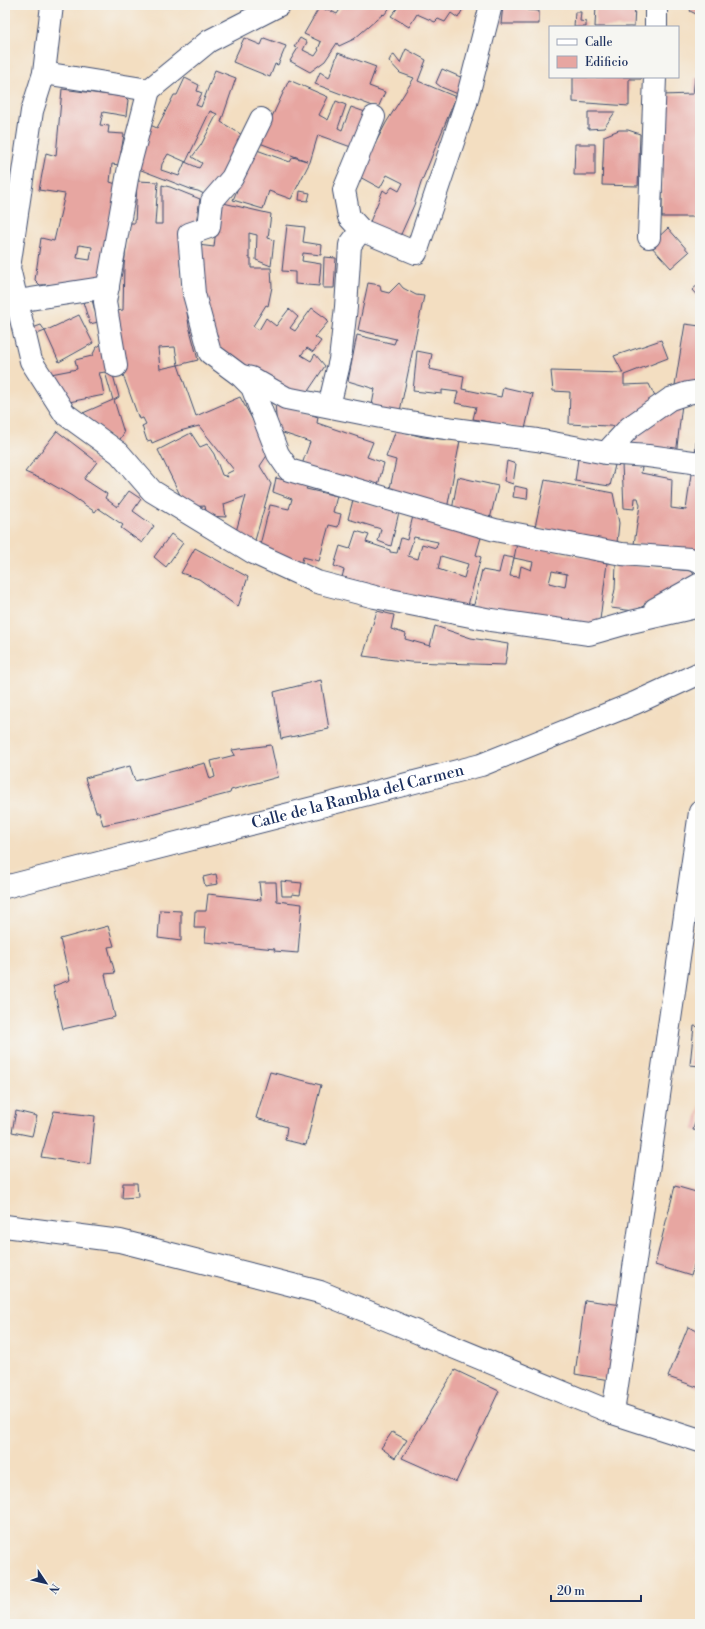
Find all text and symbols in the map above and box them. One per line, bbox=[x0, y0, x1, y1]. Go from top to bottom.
legend bbox=[549, 26, 679, 78]
text: Calle bbox=[585, 35, 612, 50]
text: Edificio bbox=[585, 55, 628, 70]
street label: Calle de la Rambla del Carmen bbox=[249, 760, 466, 833]
north arrow bbox=[26, 1563, 66, 1603]
scale bar bbox=[551, 1577, 641, 1603]
text: N bbox=[45, 1581, 62, 1596]
text: 20 m bbox=[557, 1584, 585, 1599]

